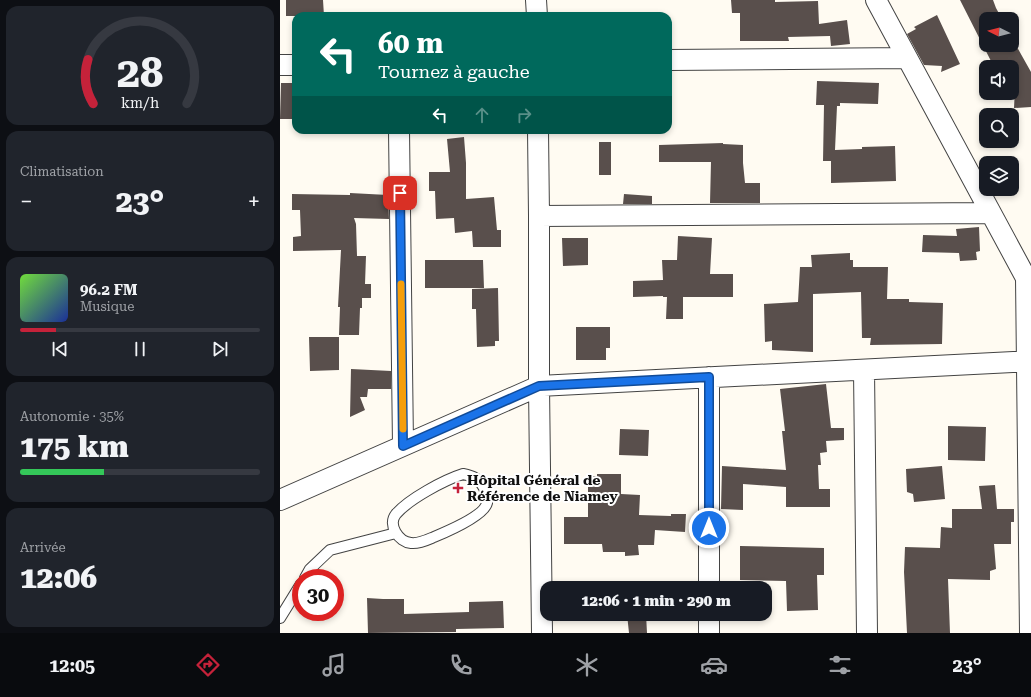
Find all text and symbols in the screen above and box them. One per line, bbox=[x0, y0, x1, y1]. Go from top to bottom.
north arrow bbox=[979, 12, 1019, 52]
map controls bbox=[979, 12, 1019, 196]
text: 60 m bbox=[378, 27, 443, 60]
icon: left bbox=[312, 28, 364, 80]
text: 28 bbox=[117, 48, 163, 97]
button: sound bbox=[979, 60, 1019, 100]
text: Tournez à gauche bbox=[378, 61, 530, 82]
text: km/h bbox=[121, 94, 159, 110]
icon: left bbox=[429, 104, 451, 126]
icon: ahead bbox=[471, 104, 493, 126]
icon: right bbox=[513, 104, 535, 126]
button: search bbox=[979, 108, 1019, 148]
button: layers bbox=[979, 156, 1019, 196]
text: Climatisation bbox=[20, 164, 104, 179]
pin bbox=[383, 176, 417, 210]
icon: arrive bbox=[389, 182, 411, 204]
text: 23° bbox=[116, 184, 164, 219]
text: − bbox=[20, 189, 32, 214]
text: + bbox=[248, 189, 260, 214]
text: 96.2 FM bbox=[80, 281, 137, 299]
text: Musique bbox=[80, 299, 134, 314]
icon: previous bbox=[49, 338, 71, 360]
icon: pause bbox=[129, 338, 151, 360]
icon: next bbox=[209, 338, 231, 360]
text: Autonomie · 35% bbox=[20, 409, 124, 424]
text: 175 km bbox=[20, 429, 129, 464]
place label: Hôpital Général de Référence de Niamey bbox=[467, 472, 618, 504]
marker: Hôpital Général de Référence de Niamey bbox=[452, 482, 464, 494]
position arrow bbox=[688, 507, 730, 549]
text: Arrivée bbox=[20, 540, 66, 555]
text: 12:06 bbox=[20, 560, 97, 595]
speed limit sign: 30 bbox=[292, 569, 344, 621]
text: 12:06 · 1 min · 290 m bbox=[581, 592, 731, 610]
icon: directions bbox=[194, 651, 222, 679]
icon: music bbox=[320, 651, 348, 679]
icon: phone bbox=[447, 651, 475, 679]
icon: climate bbox=[573, 651, 601, 679]
icon: car bbox=[700, 651, 728, 679]
icon: filters bbox=[826, 651, 854, 679]
text: 12:05 bbox=[49, 655, 95, 676]
text: 23° bbox=[953, 655, 982, 676]

